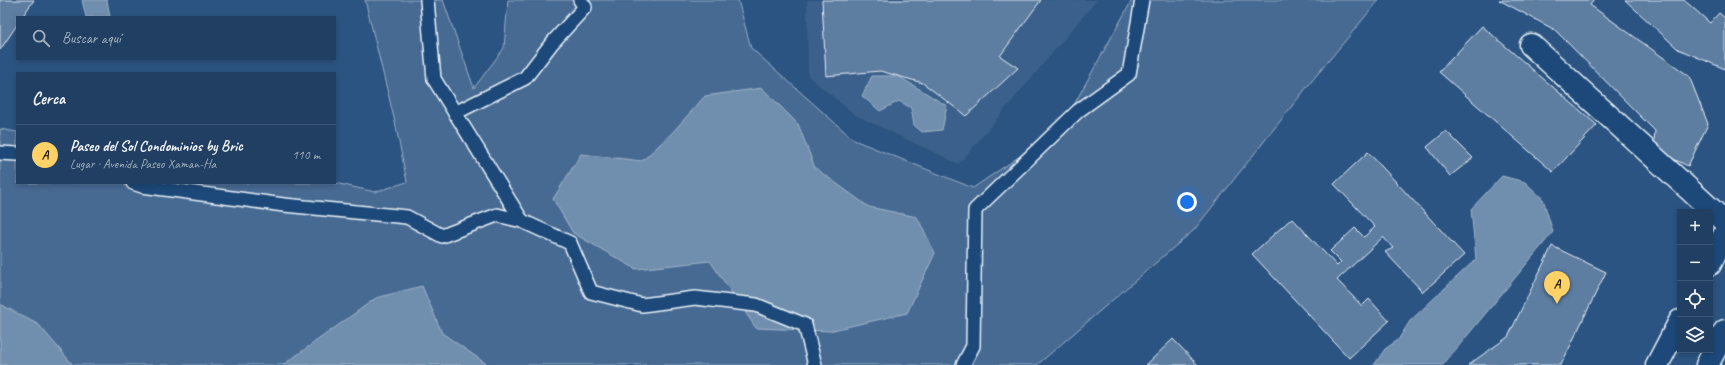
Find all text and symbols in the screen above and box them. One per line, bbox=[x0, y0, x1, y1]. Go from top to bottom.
search box bbox=[16, 16, 336, 60]
icon: search bbox=[30, 27, 52, 49]
text: Buscar aquí bbox=[62, 29, 121, 48]
text: Cerca bbox=[32, 88, 65, 109]
text: Paseo del Sol Condominios by Bric bbox=[70, 137, 243, 156]
text: A bbox=[42, 147, 48, 163]
text: 110 m bbox=[292, 147, 320, 163]
text: Lugar · Avenida Paseo Xaman-Ha bbox=[70, 156, 216, 172]
your location bbox=[1177, 192, 1197, 212]
map controls bbox=[1677, 209, 1713, 353]
button: + bbox=[1677, 209, 1713, 245]
button: − bbox=[1677, 245, 1713, 281]
pin: A bbox=[1544, 271, 1570, 304]
button: locate bbox=[1677, 281, 1713, 317]
button: layers bbox=[1677, 317, 1713, 353]

